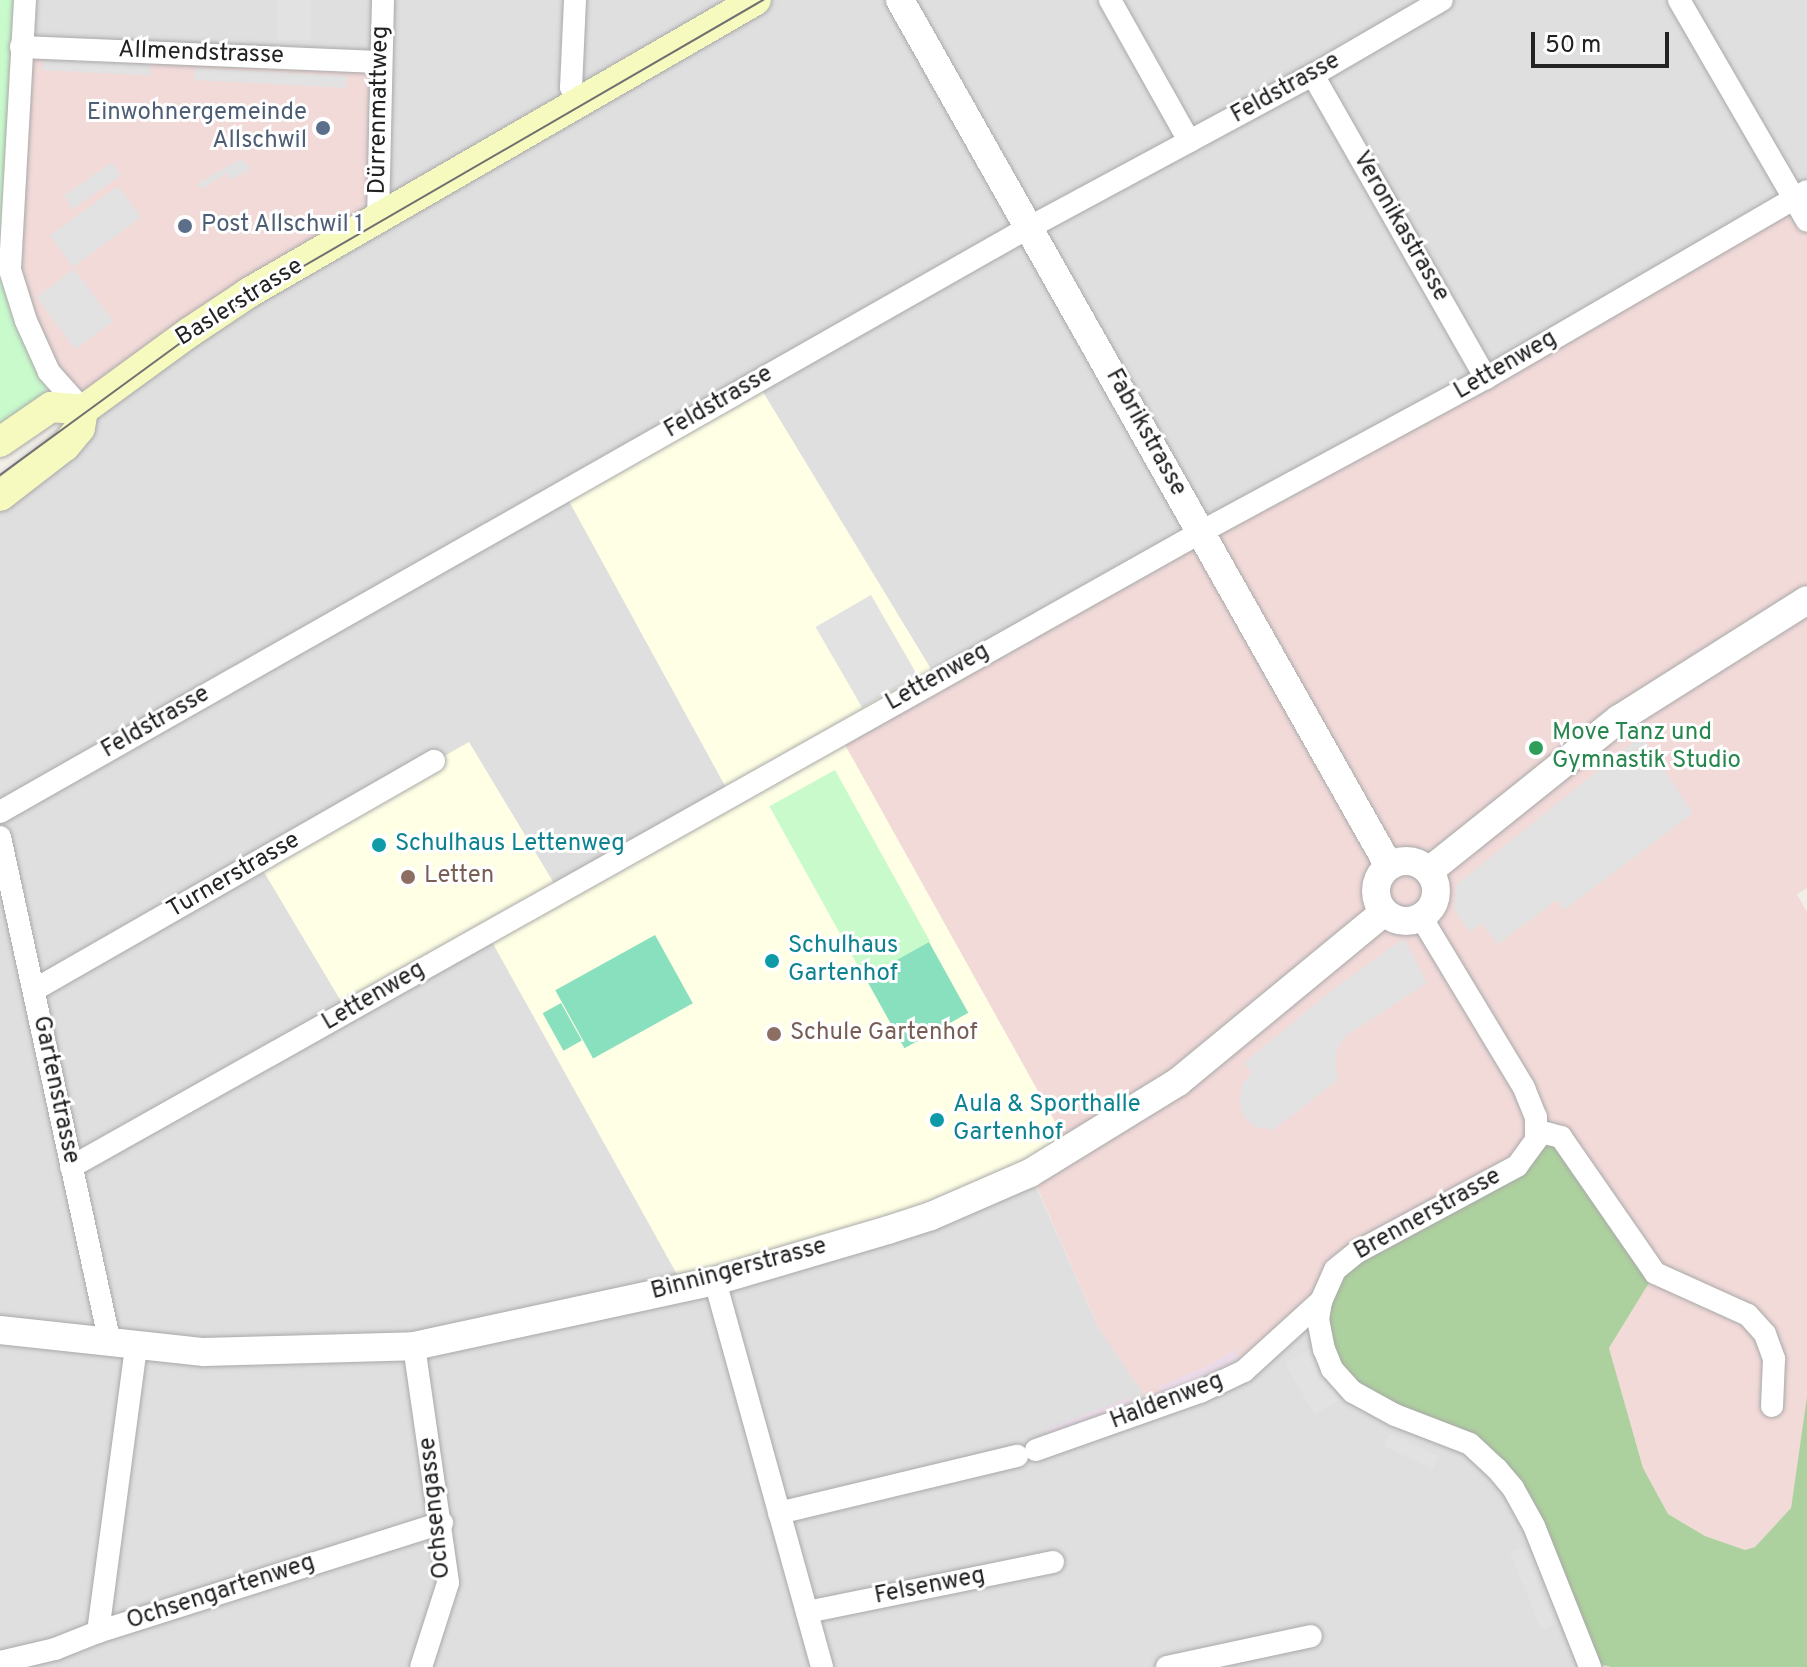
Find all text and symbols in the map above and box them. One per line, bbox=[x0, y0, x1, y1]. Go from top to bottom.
scale bar bbox=[1535, 16, 1673, 66]
street label: Dürrenmattweg bbox=[364, 25, 396, 195]
text: 50 m bbox=[1545, 31, 1601, 61]
street label: Allmendstrasse bbox=[118, 37, 284, 71]
street label: Feldstrasse bbox=[1227, 47, 1345, 131]
place label: Einwohnergemeinde Allschwil bbox=[87, 100, 307, 156]
marker: Einwohnergemeinde Allschwil bbox=[314, 119, 332, 137]
street label: Veronikastrasse bbox=[1345, 147, 1455, 307]
place label: Post Allschwil 1 bbox=[201, 212, 364, 240]
marker: Post Allschwil 1 bbox=[176, 217, 194, 235]
street label: Baslerstrasse bbox=[171, 253, 309, 353]
street label: Lettenweg bbox=[1450, 325, 1562, 407]
street label: Feldstrasse bbox=[660, 361, 778, 445]
street label: Fabrikstrasse bbox=[1098, 364, 1192, 502]
street label: Lettenweg bbox=[881, 638, 995, 718]
street label: Feldstrasse bbox=[97, 681, 215, 765]
place label: Move Tanz und Gymnastik Studio bbox=[1552, 720, 1741, 776]
marker: Move Tanz und Gymnastik Studio bbox=[1527, 739, 1545, 757]
street label: Turnerstrasse bbox=[163, 827, 305, 925]
place label: Schulhaus Lettenweg bbox=[395, 831, 625, 859]
marker: Schulhaus Lettenweg bbox=[370, 836, 388, 854]
place label: Letten bbox=[424, 863, 494, 891]
marker: Letten bbox=[399, 868, 417, 886]
place label: Schulhaus Gartenhof bbox=[788, 933, 898, 989]
marker: Schulhaus Gartenhof bbox=[763, 952, 781, 970]
street label: Lettenweg bbox=[318, 956, 430, 1038]
street label: Gartenstrasse bbox=[25, 1013, 85, 1167]
place label: Schule Gartenhof bbox=[790, 1020, 977, 1048]
marker: Schule Gartenhof bbox=[765, 1025, 783, 1043]
place label: Aula & Sporthalle Gartenhof bbox=[953, 1092, 1141, 1148]
marker: Aula & Sporthalle Gartenhof bbox=[928, 1111, 946, 1129]
street label: Brennerstrasse bbox=[1350, 1163, 1506, 1267]
street label: Binningerstrasse bbox=[648, 1233, 830, 1307]
street label: Haldenweg bbox=[1106, 1367, 1228, 1437]
street label: Ochsengasse bbox=[414, 1436, 458, 1580]
street label: Ochsengartenweg bbox=[123, 1549, 319, 1637]
street label: Felsenweg bbox=[872, 1562, 988, 1612]

